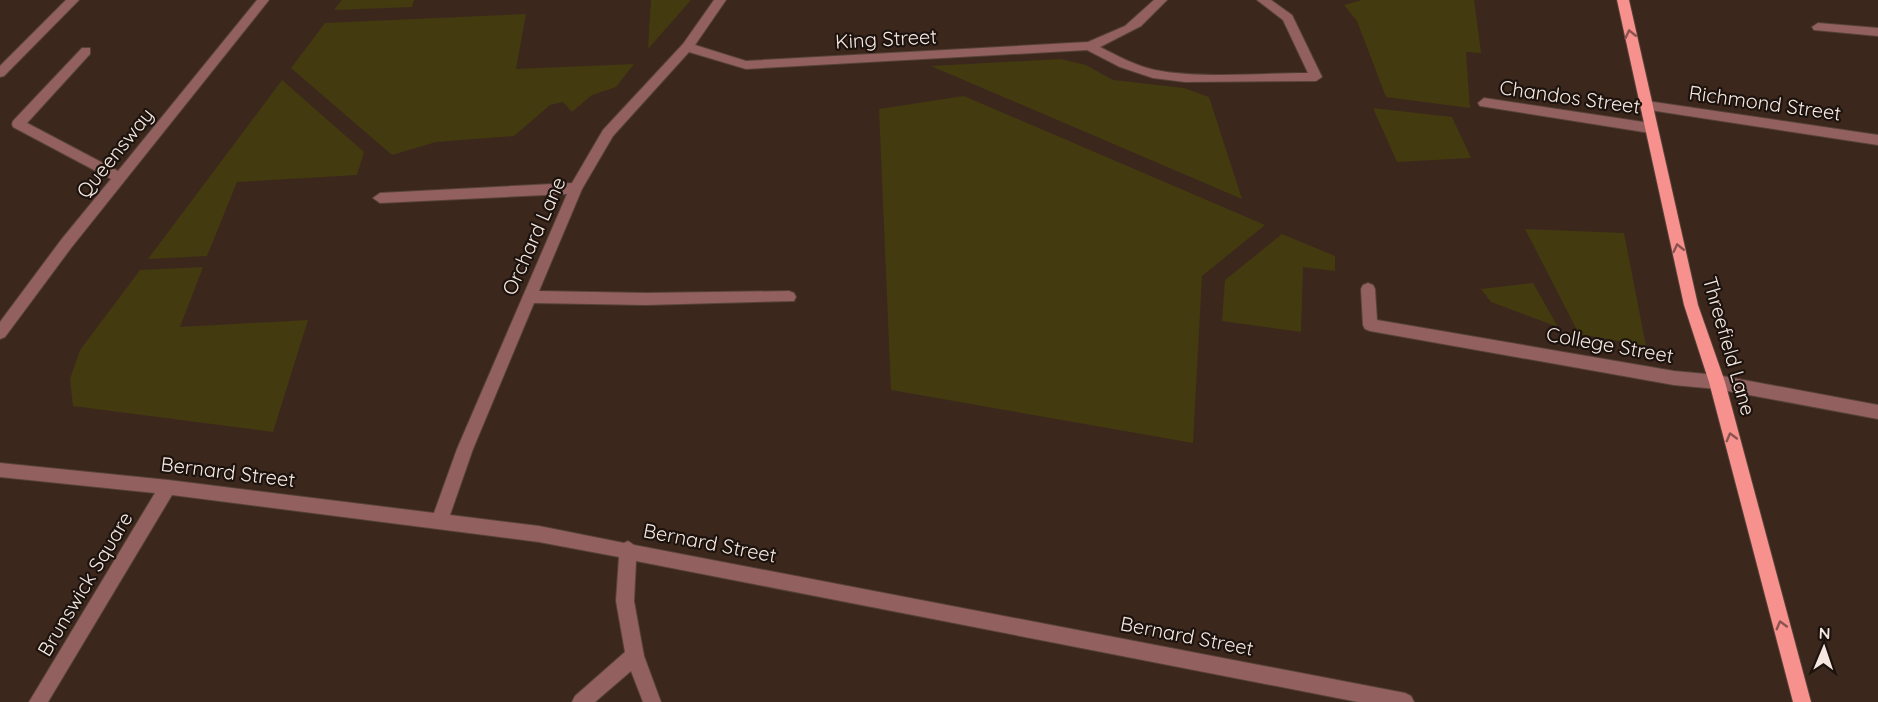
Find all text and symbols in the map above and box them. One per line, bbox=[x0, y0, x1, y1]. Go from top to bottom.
street label: King Street bbox=[834, 23, 938, 54]
one-way arrow bbox=[1625, 29, 1638, 39]
street label: Chandos Street bbox=[1498, 74, 1642, 119]
street label: Richmond Street bbox=[1687, 79, 1843, 126]
street label: Queensway bbox=[71, 102, 159, 203]
street label: Orchard Lane bbox=[496, 173, 571, 299]
one-way arrow bbox=[1673, 244, 1686, 254]
street label: Threefield Lane bbox=[1698, 273, 1761, 418]
street label: College Street bbox=[1544, 321, 1676, 368]
one-way arrow bbox=[1726, 432, 1738, 443]
street label: Bernard Street bbox=[159, 451, 297, 492]
street label: Brunswick Square bbox=[32, 507, 138, 661]
street label: Bernard Street bbox=[641, 517, 779, 568]
street label: Bernard Street bbox=[1118, 610, 1256, 661]
north arrow bbox=[1794, 618, 1854, 678]
one-way arrow bbox=[1776, 620, 1789, 630]
text: N bbox=[1818, 623, 1831, 643]

